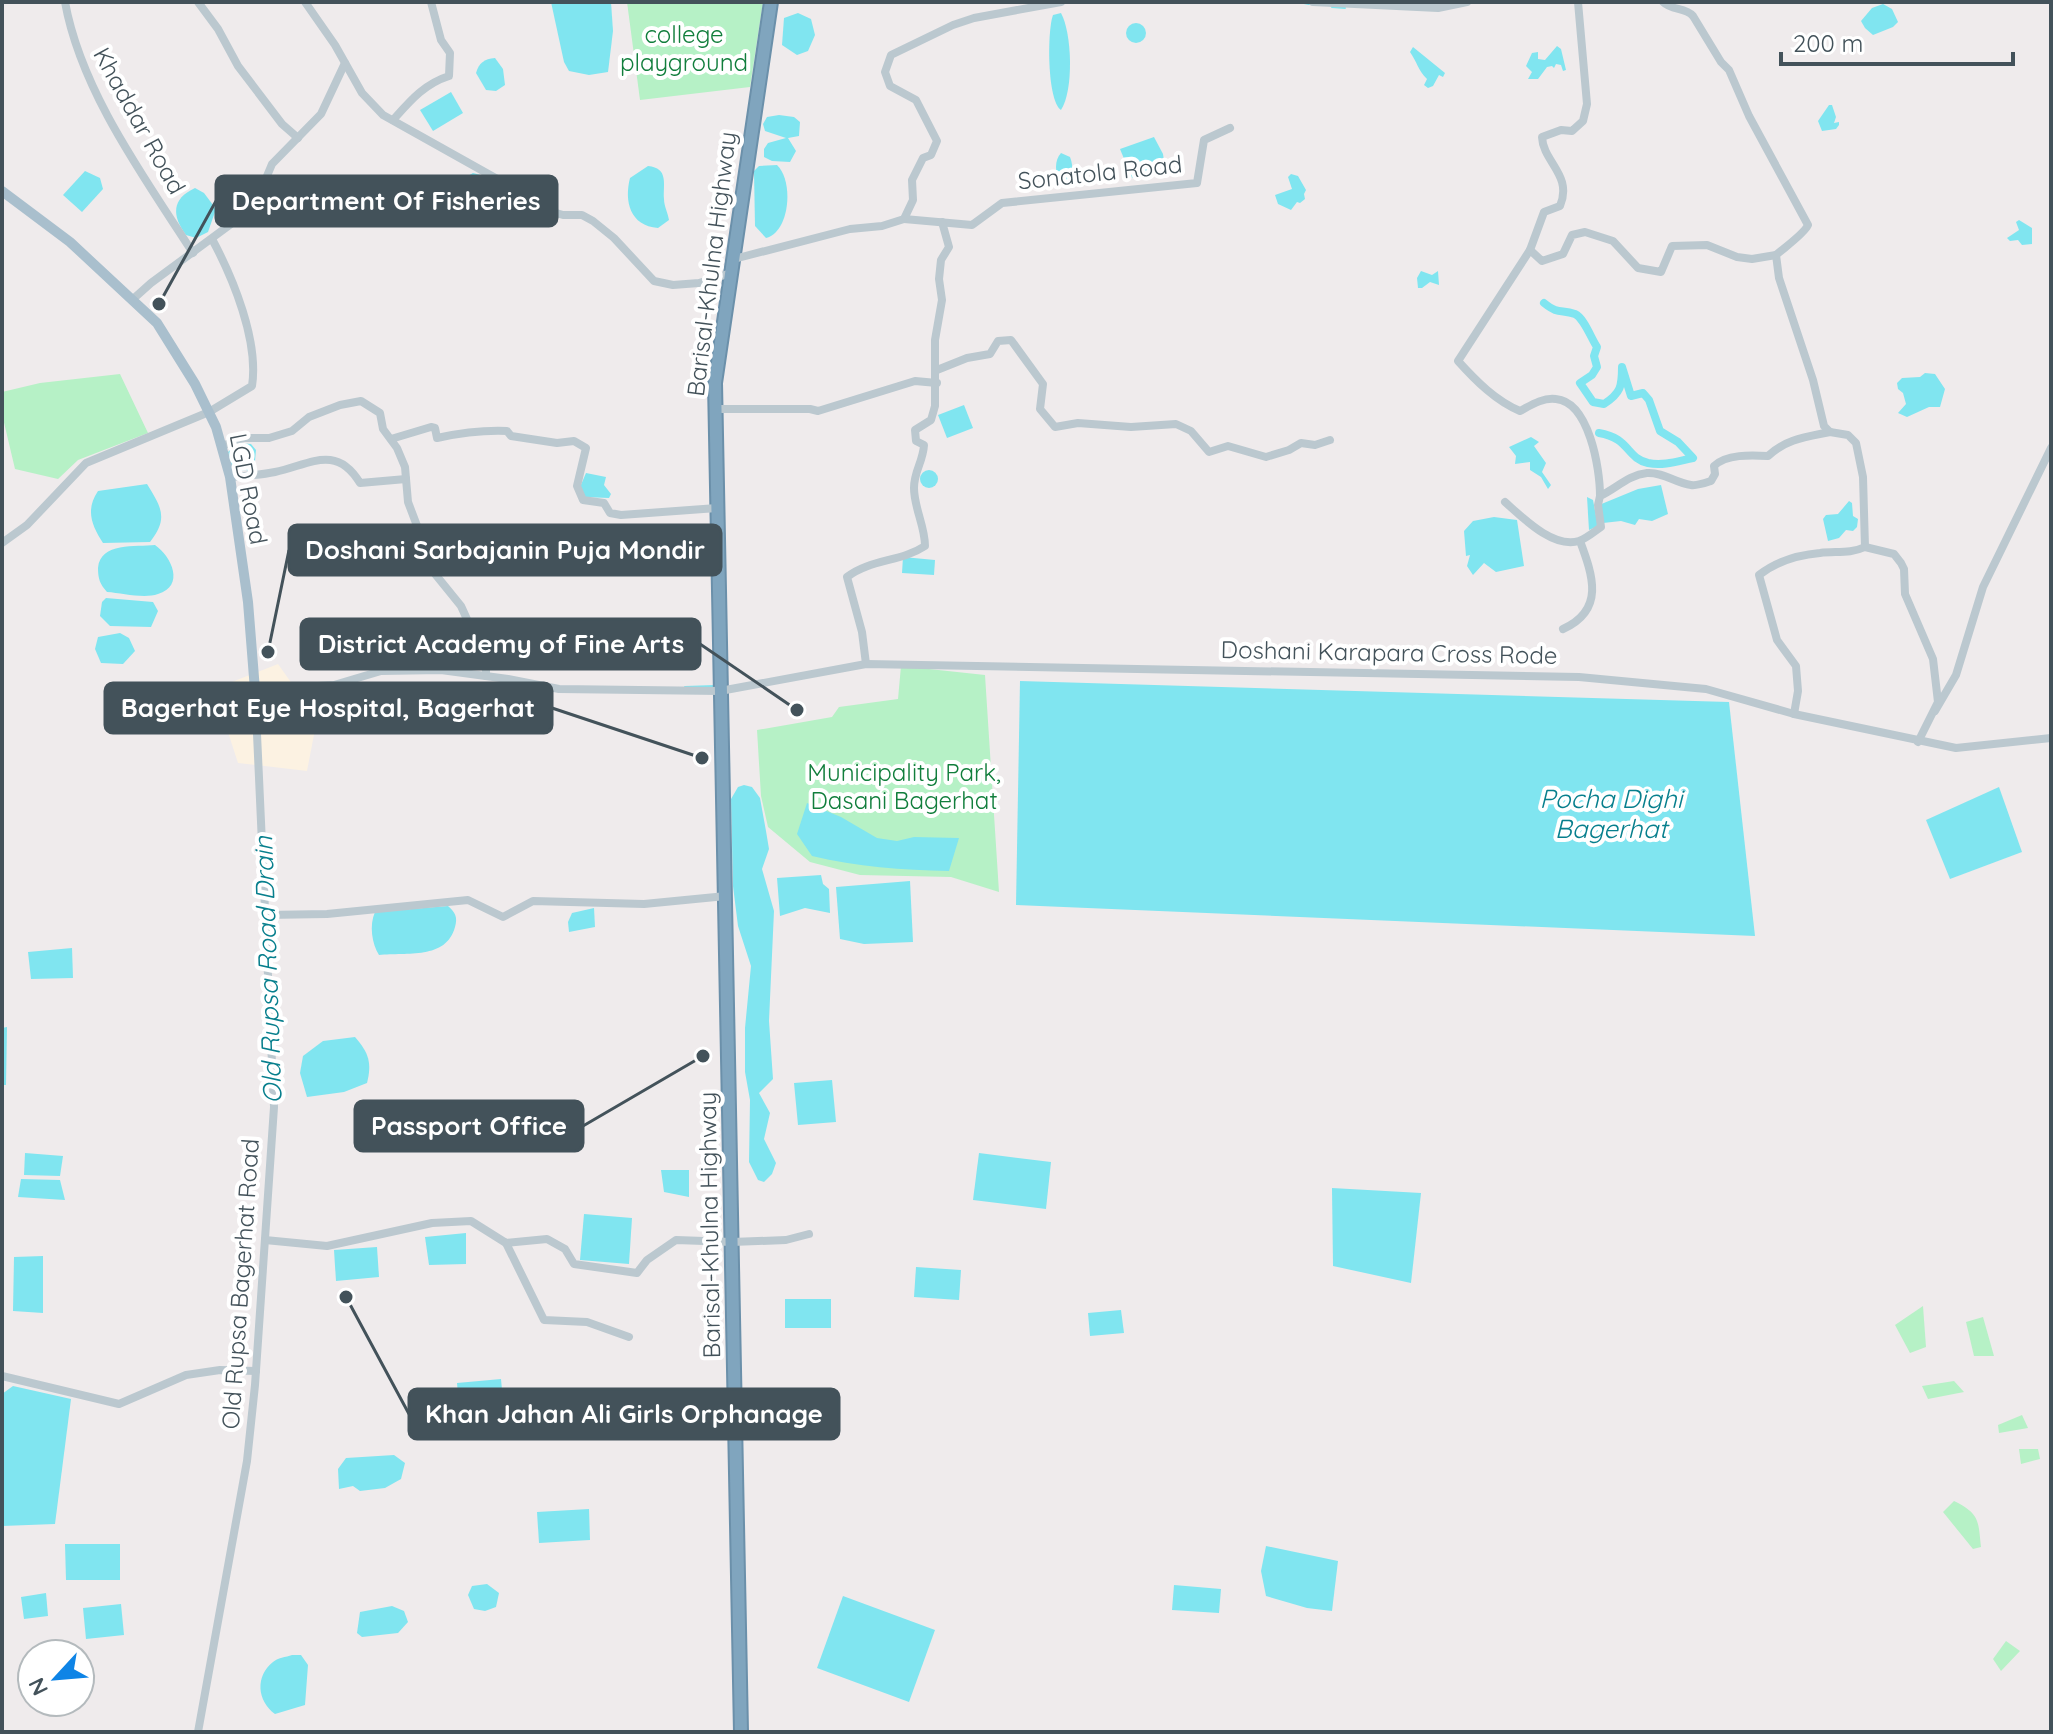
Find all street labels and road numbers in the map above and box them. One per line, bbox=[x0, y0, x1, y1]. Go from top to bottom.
street label: Khaddar Road bbox=[87, 42, 193, 199]
street label: Barisal-Khulna Highway bbox=[680, 130, 742, 398]
street label: Sonatola Road bbox=[1016, 148, 1184, 196]
street label: LGD Road bbox=[224, 431, 274, 547]
street label: Doshani Karapara Cross Rode bbox=[1220, 634, 1558, 670]
street label: Barisal-Khulna Highway bbox=[692, 1091, 726, 1359]
street label: Old Rupsa Bagerhat Road bbox=[215, 1138, 265, 1430]

